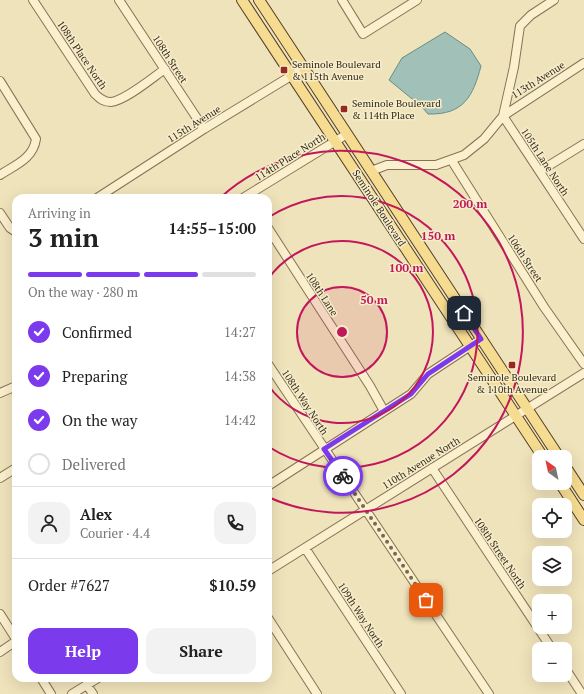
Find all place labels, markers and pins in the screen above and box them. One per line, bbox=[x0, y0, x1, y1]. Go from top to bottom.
place label: Seminole Boulevard & 115th Avenue bbox=[292, 58, 381, 83]
marker: Seminole Boulevard & 115th Avenue bbox=[279, 65, 289, 75]
place label: Seminole Boulevard & 114th Place bbox=[352, 97, 441, 122]
marker: Seminole Boulevard & 114th Place bbox=[339, 104, 349, 114]
pin bbox=[447, 296, 481, 330]
centre of rings bbox=[335, 325, 349, 339]
marker: Seminole Boulevard & 110th Avenue bbox=[507, 360, 517, 370]
place label: Seminole Boulevard & 110th Avenue bbox=[468, 371, 557, 396]
pin bbox=[409, 583, 443, 617]

